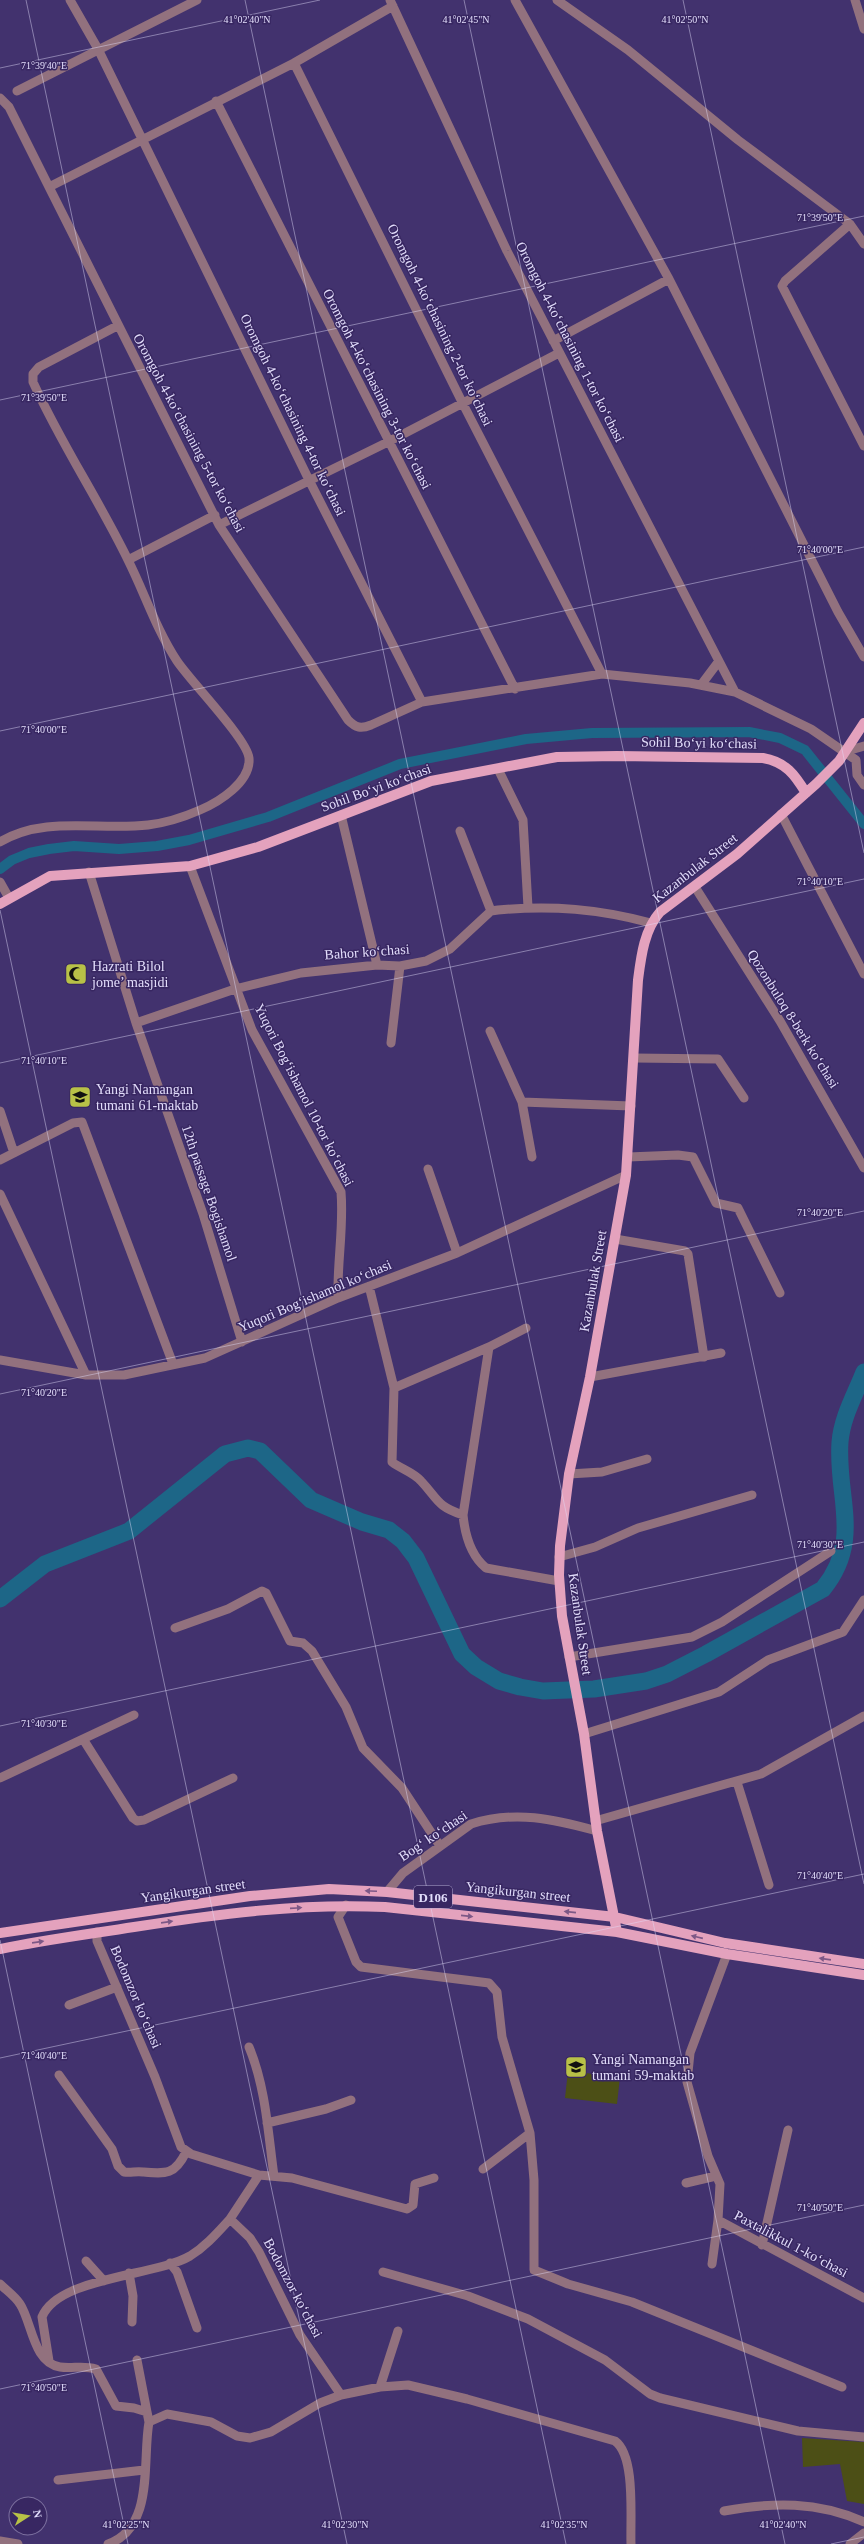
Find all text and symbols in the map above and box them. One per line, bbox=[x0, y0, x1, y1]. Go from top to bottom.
text: 41°02'40"N bbox=[223, 14, 271, 25]
text: 41°02'45"N bbox=[442, 14, 490, 25]
text: 41°02'50"N bbox=[661, 14, 709, 25]
text: 71°39'40"E bbox=[21, 60, 67, 71]
text: 71°39'50"E bbox=[797, 212, 843, 223]
street label: Oromgoh 4-koʻchasining 2-tor koʻchasi bbox=[384, 222, 496, 428]
street label: Oromgoh 4-koʻchasining 1-tor koʻchasi bbox=[513, 239, 627, 445]
street label: Oromgoh 4-koʻchasining 3-tor koʻchasi bbox=[320, 286, 434, 492]
street label: Oromgoh 4-koʻchasining 4-tor koʻchasi bbox=[237, 312, 349, 518]
street label: Oromgoh 4-koʻchasining 5-tor koʻchasi bbox=[130, 331, 248, 535]
text: 71°39'50"E bbox=[21, 392, 67, 403]
text: 71°40'00"E bbox=[797, 544, 843, 555]
text: 71°40'00"E bbox=[21, 724, 67, 735]
street label: Sohil Boʻyi koʻchasi bbox=[641, 734, 757, 752]
street label: Sohil Boʻyi koʻchasi bbox=[319, 761, 433, 815]
street label: Kazanbulak Street bbox=[650, 830, 740, 906]
text: 71°40'10"E bbox=[797, 876, 843, 887]
street label: Bahor koʻchasi bbox=[324, 942, 410, 962]
street label: Qozonbuloq 8-berk koʻchasi bbox=[744, 947, 842, 1091]
place label: Hazrati Bilol jome’ masjidi bbox=[91, 959, 168, 990]
mosque icon: Hazrati Bilol jome’ masjidi bbox=[63, 961, 89, 987]
street label: Yuqori Bogʻishamol 10-tor koʻchasi bbox=[251, 1001, 357, 1189]
text: 71°40'10"E bbox=[21, 1055, 67, 1066]
place label: Yangi Namangan tumani 61-maktab bbox=[96, 1082, 198, 1113]
school or university icon: Yangi Namangan tumani 61-maktab bbox=[67, 1084, 93, 1110]
street label: 12th passage Bogishamol bbox=[179, 1123, 239, 1263]
text: 71°40'20"E bbox=[797, 1207, 843, 1218]
street label: Kazanbulak Street bbox=[577, 1229, 609, 1333]
street label: Yuqori Bogʻishamol koʻchasi bbox=[236, 1257, 394, 1335]
text: 71°40'20"E bbox=[21, 1387, 67, 1398]
text: 71°40'30"E bbox=[797, 1539, 843, 1550]
street label: Kazanbulak Street bbox=[565, 1572, 595, 1676]
text: 71°40'30"E bbox=[21, 1718, 67, 1729]
street label: Bogʻ koʻchasi bbox=[396, 1808, 470, 1864]
text: 71°40'40"E bbox=[797, 1870, 843, 1881]
street label: Yangikurgan street bbox=[140, 1876, 246, 1906]
street label: Yangikurgan street bbox=[465, 1879, 571, 1905]
road number: D106 bbox=[414, 1886, 452, 1908]
one-way arrow bbox=[365, 1887, 377, 1894]
one-way arrow bbox=[290, 1905, 302, 1912]
one-way arrow bbox=[564, 1909, 576, 1915]
one-way arrow bbox=[461, 1913, 473, 1919]
one-way arrow bbox=[161, 1919, 173, 1925]
one-way arrow bbox=[691, 1933, 704, 1939]
one-way arrow bbox=[32, 1939, 45, 1945]
street label: Bodomzor koʻchasi bbox=[108, 1943, 164, 2051]
one-way arrow bbox=[819, 1956, 831, 1962]
text: 71°40'40"E bbox=[21, 2050, 67, 2061]
place label: Yangi Namangan tumani 59-maktab bbox=[592, 2052, 694, 2083]
school or university icon: Yangi Namangan tumani 59-maktab bbox=[563, 2054, 589, 2080]
text: 71°40'50"E bbox=[797, 2202, 843, 2213]
street label: Paxtalikkul 1-koʻchasi bbox=[732, 2208, 850, 2280]
street label: Bodomzor koʻchasi bbox=[261, 2236, 326, 2340]
text: 71°40'50"E bbox=[21, 2382, 67, 2393]
north arrow bbox=[8, 2496, 48, 2536]
text: N bbox=[31, 2509, 44, 2519]
text: 41°02'25"N bbox=[102, 2519, 150, 2530]
text: 41°02'30"N bbox=[321, 2519, 369, 2530]
text: 41°02'35"N bbox=[540, 2519, 588, 2530]
text: 41°02'40"N bbox=[759, 2519, 807, 2530]

